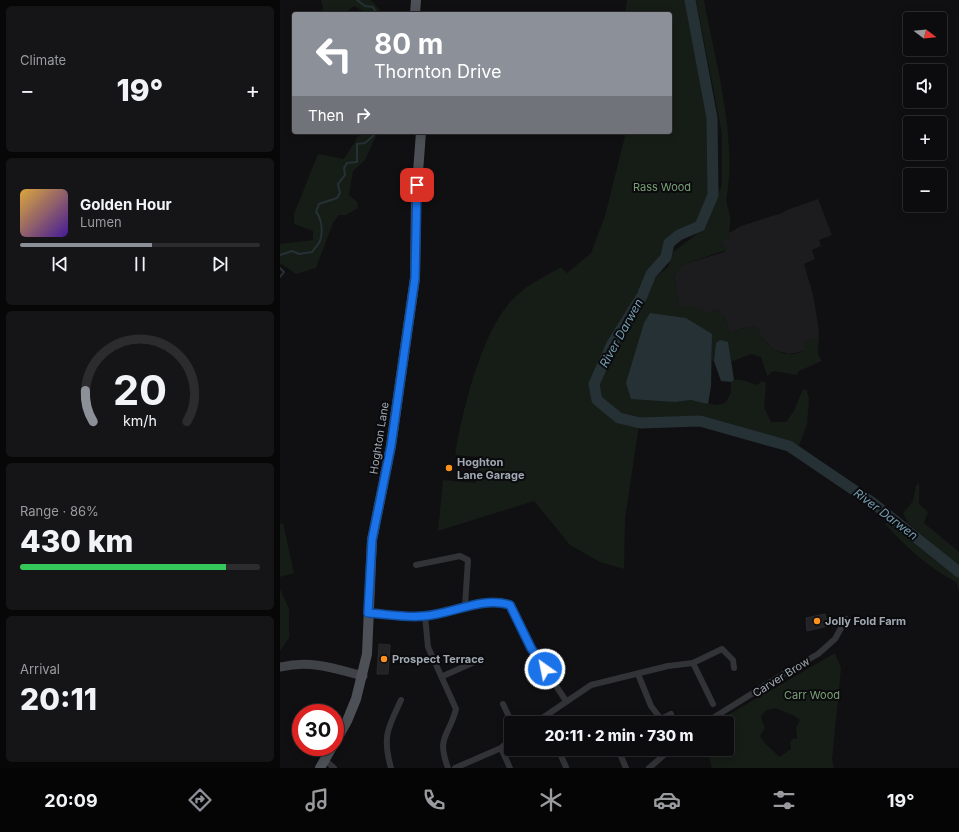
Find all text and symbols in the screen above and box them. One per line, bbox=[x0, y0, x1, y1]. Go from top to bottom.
north arrow bbox=[903, 12, 947, 56]
map controls bbox=[903, 12, 947, 212]
text: 80 m bbox=[374, 27, 443, 61]
icon: left bbox=[308, 28, 360, 80]
text: Climate bbox=[20, 52, 66, 68]
text: Thornton Drive bbox=[374, 61, 502, 82]
button: sound bbox=[903, 64, 947, 108]
text: 19° bbox=[117, 72, 163, 108]
text: − bbox=[20, 77, 35, 103]
text: + bbox=[245, 77, 260, 103]
icon: right bbox=[352, 104, 374, 126]
text: Then bbox=[308, 106, 344, 125]
button: + bbox=[903, 116, 947, 160]
pin bbox=[400, 168, 434, 202]
button: − bbox=[903, 168, 947, 212]
icon: arrive bbox=[406, 174, 428, 196]
park label: Rass Wood bbox=[633, 180, 691, 194]
text: Golden Hour bbox=[80, 195, 172, 214]
text: Lumen bbox=[80, 214, 122, 230]
icon: previous bbox=[49, 253, 71, 275]
icon: pause bbox=[129, 253, 151, 275]
icon: next bbox=[209, 253, 231, 275]
water label: River Darwen bbox=[596, 296, 646, 370]
text: 20 bbox=[113, 365, 167, 415]
street label: Hoghton Lane bbox=[366, 401, 392, 475]
text: km/h bbox=[123, 412, 157, 429]
place label: Hoghton Lane Garage bbox=[457, 455, 525, 482]
marker: Hoghton Lane Garage bbox=[444, 463, 454, 473]
water label: River Darwen bbox=[851, 485, 921, 543]
text: Range · 86% bbox=[20, 503, 99, 519]
text: 430 km bbox=[20, 523, 133, 559]
place label: Jolly Fold Farm bbox=[825, 614, 906, 628]
marker: Jolly Fold Farm bbox=[812, 616, 822, 626]
position arrow bbox=[524, 648, 566, 690]
place label: Prospect Terrace bbox=[392, 652, 485, 666]
marker: Prospect Terrace bbox=[379, 654, 389, 664]
street label: Carver Brow bbox=[750, 654, 812, 700]
text: Arrival bbox=[20, 661, 60, 677]
text: 20:11 bbox=[20, 681, 97, 717]
park label: Carr Wood bbox=[784, 688, 840, 702]
speed limit sign: 30 bbox=[292, 704, 344, 756]
text: 20:11 · 2 min · 730 m bbox=[545, 726, 693, 745]
icon: directions bbox=[186, 786, 214, 814]
icon: music bbox=[303, 786, 331, 814]
icon: phone bbox=[420, 786, 448, 814]
icon: climate bbox=[537, 786, 565, 814]
icon: car bbox=[653, 786, 681, 814]
icon: filters bbox=[770, 786, 798, 814]
text: 20:09 bbox=[44, 790, 98, 811]
text: 19° bbox=[887, 790, 915, 811]

